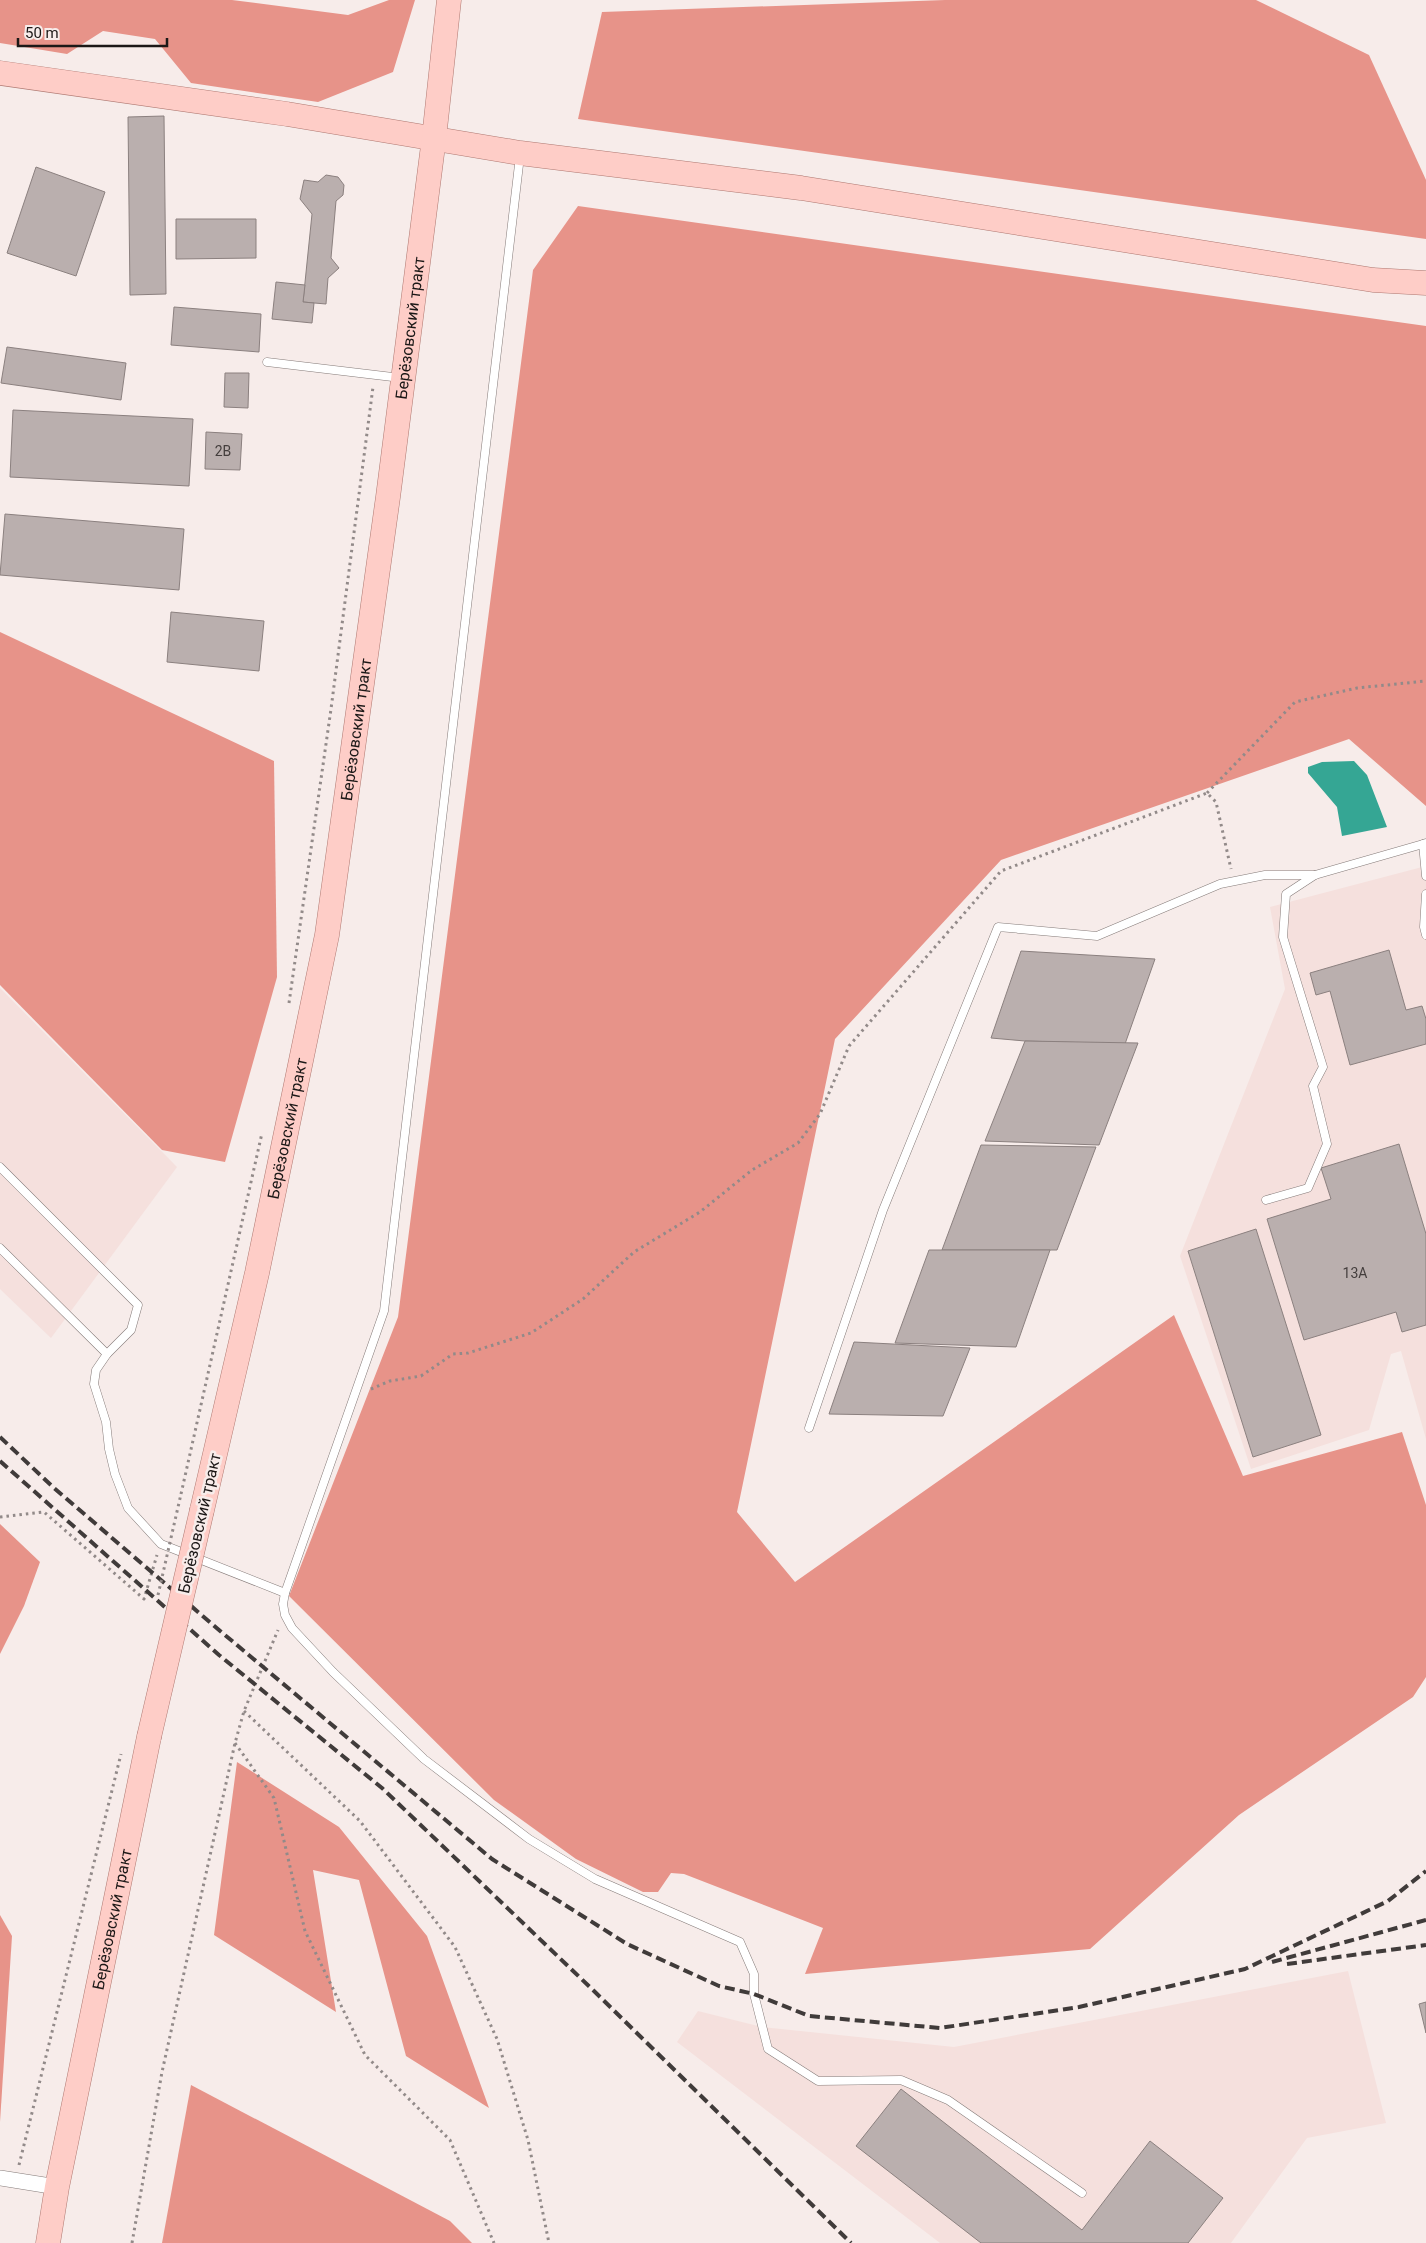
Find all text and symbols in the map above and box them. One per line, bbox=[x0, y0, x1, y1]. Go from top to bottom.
scale bar bbox=[18, 15, 166, 47]
text: 50 m bbox=[25, 24, 59, 42]
street label: Берёзовский тракт bbox=[392, 255, 429, 401]
house number: 2В bbox=[215, 443, 231, 459]
street label: Берёзовский тракт bbox=[337, 657, 375, 802]
street label: Берёзовский тракт bbox=[264, 1056, 311, 1201]
house number: 13А bbox=[1343, 1265, 1367, 1281]
street label: Берёзовский тракт bbox=[174, 1451, 225, 1595]
street label: Берёзовский тракт bbox=[89, 1847, 136, 1992]

